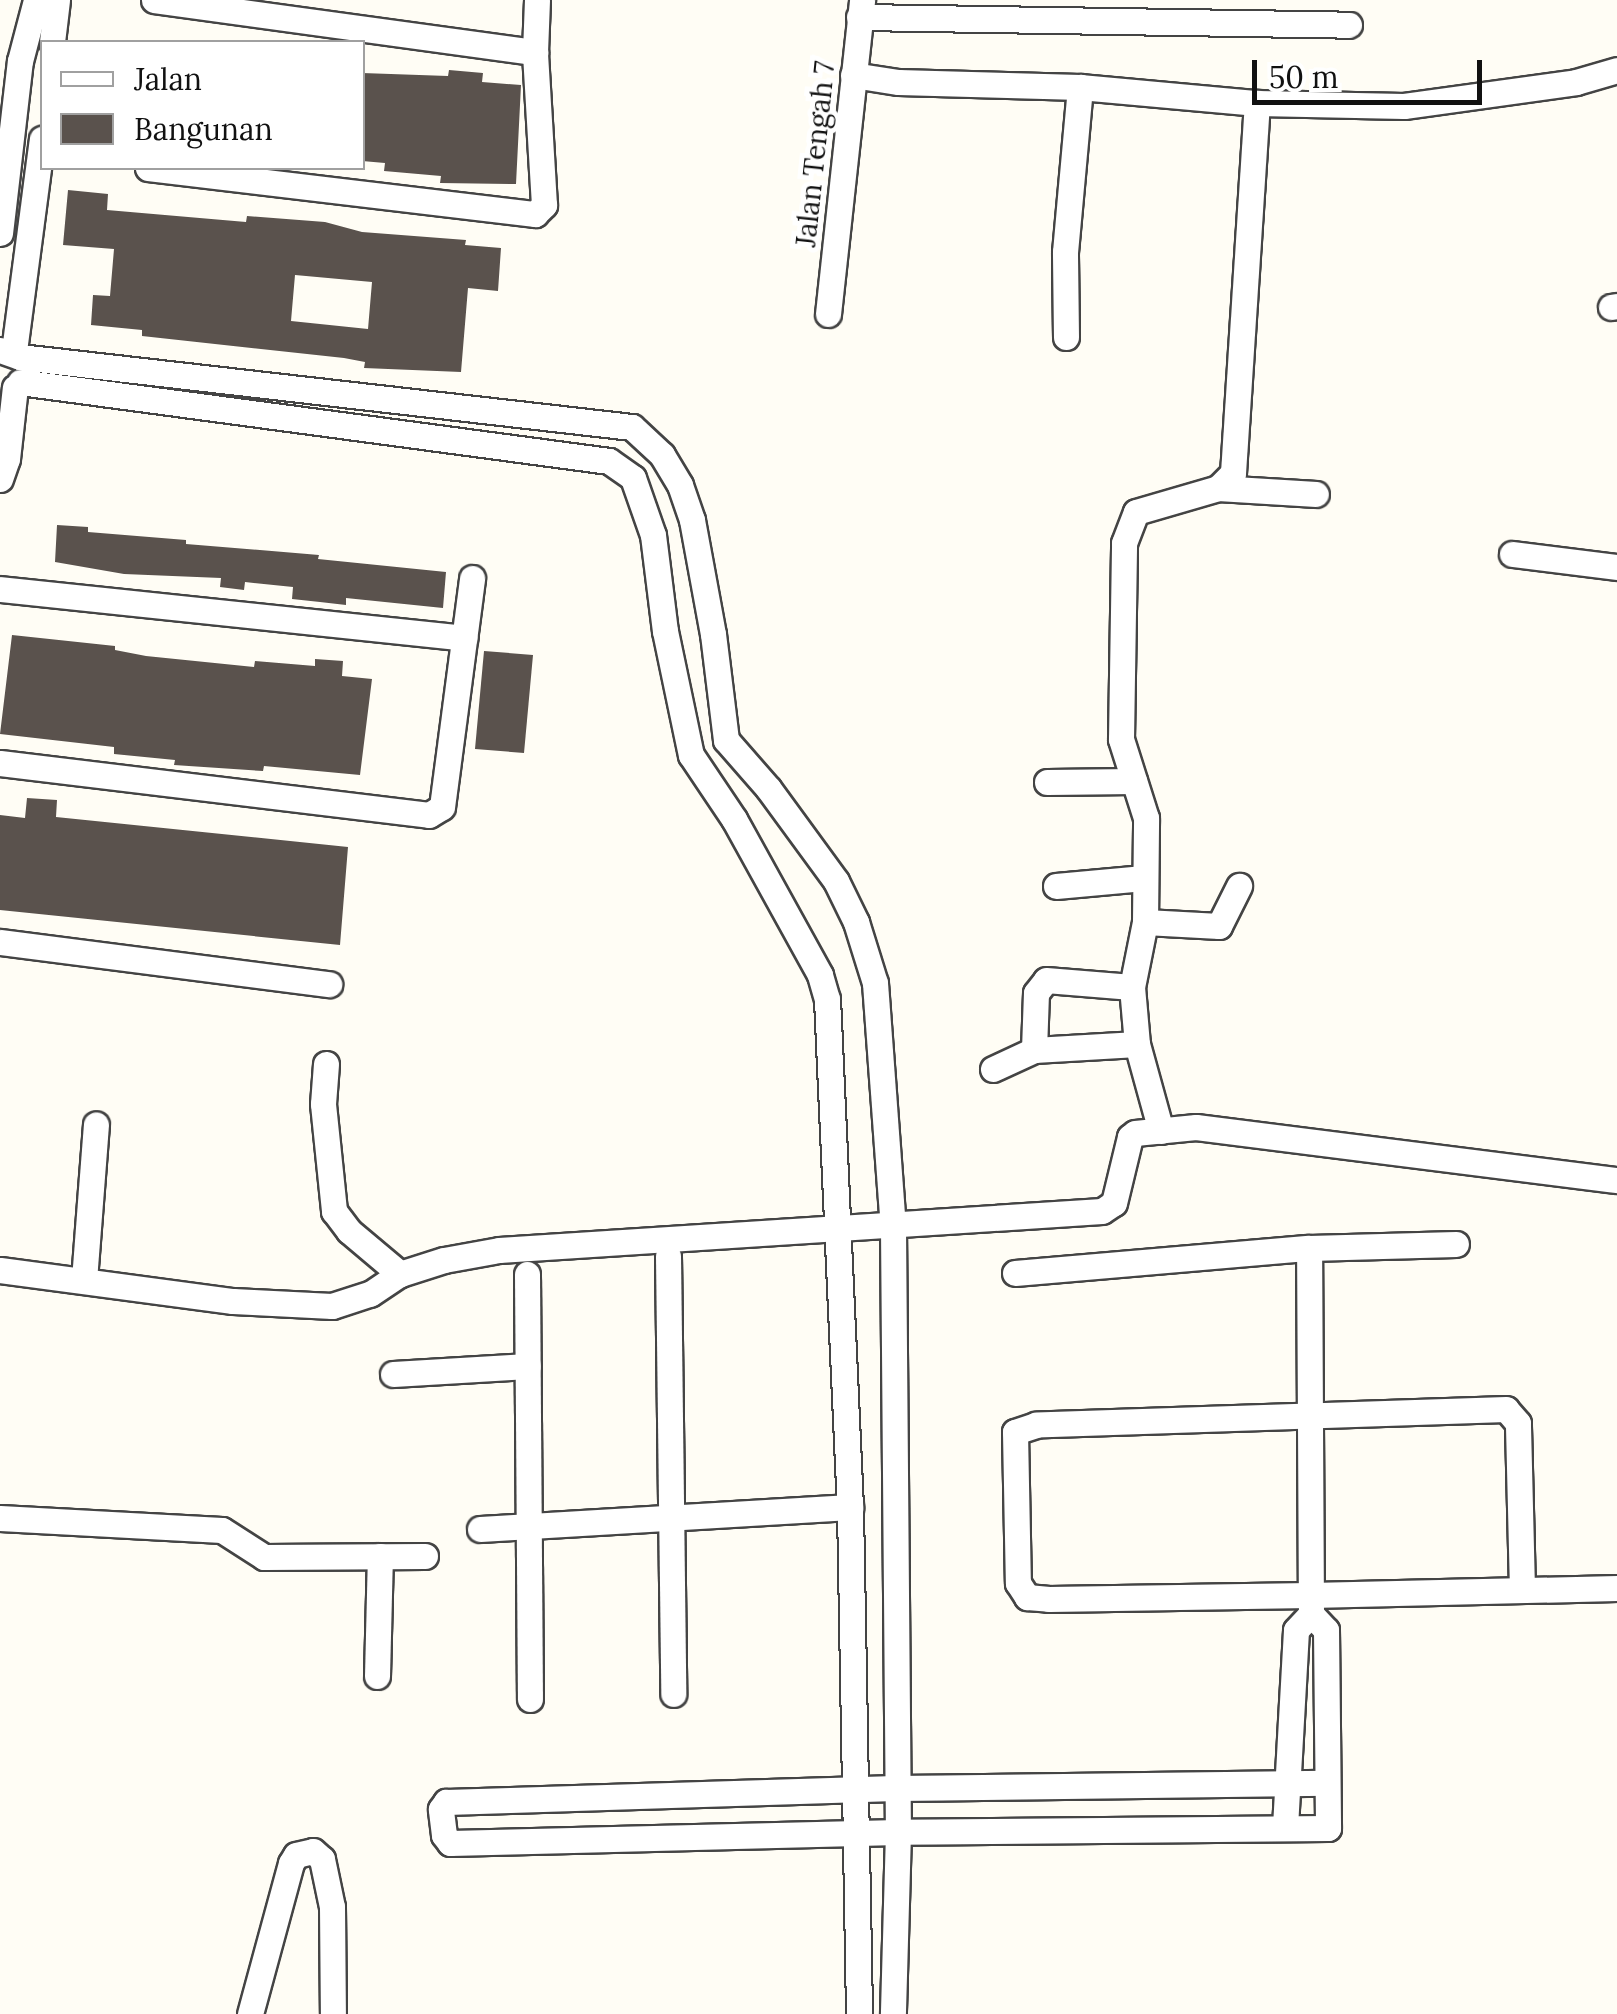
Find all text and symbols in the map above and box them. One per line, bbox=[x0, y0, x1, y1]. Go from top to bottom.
legend bbox=[40, 40, 365, 170]
scale bar bbox=[1257, 40, 1487, 102]
text: 50 m bbox=[1269, 58, 1339, 96]
street label: Jalan Tengah 7 bbox=[789, 59, 841, 249]
text: Jalan bbox=[134, 60, 202, 98]
text: Bangunan bbox=[134, 110, 273, 148]

